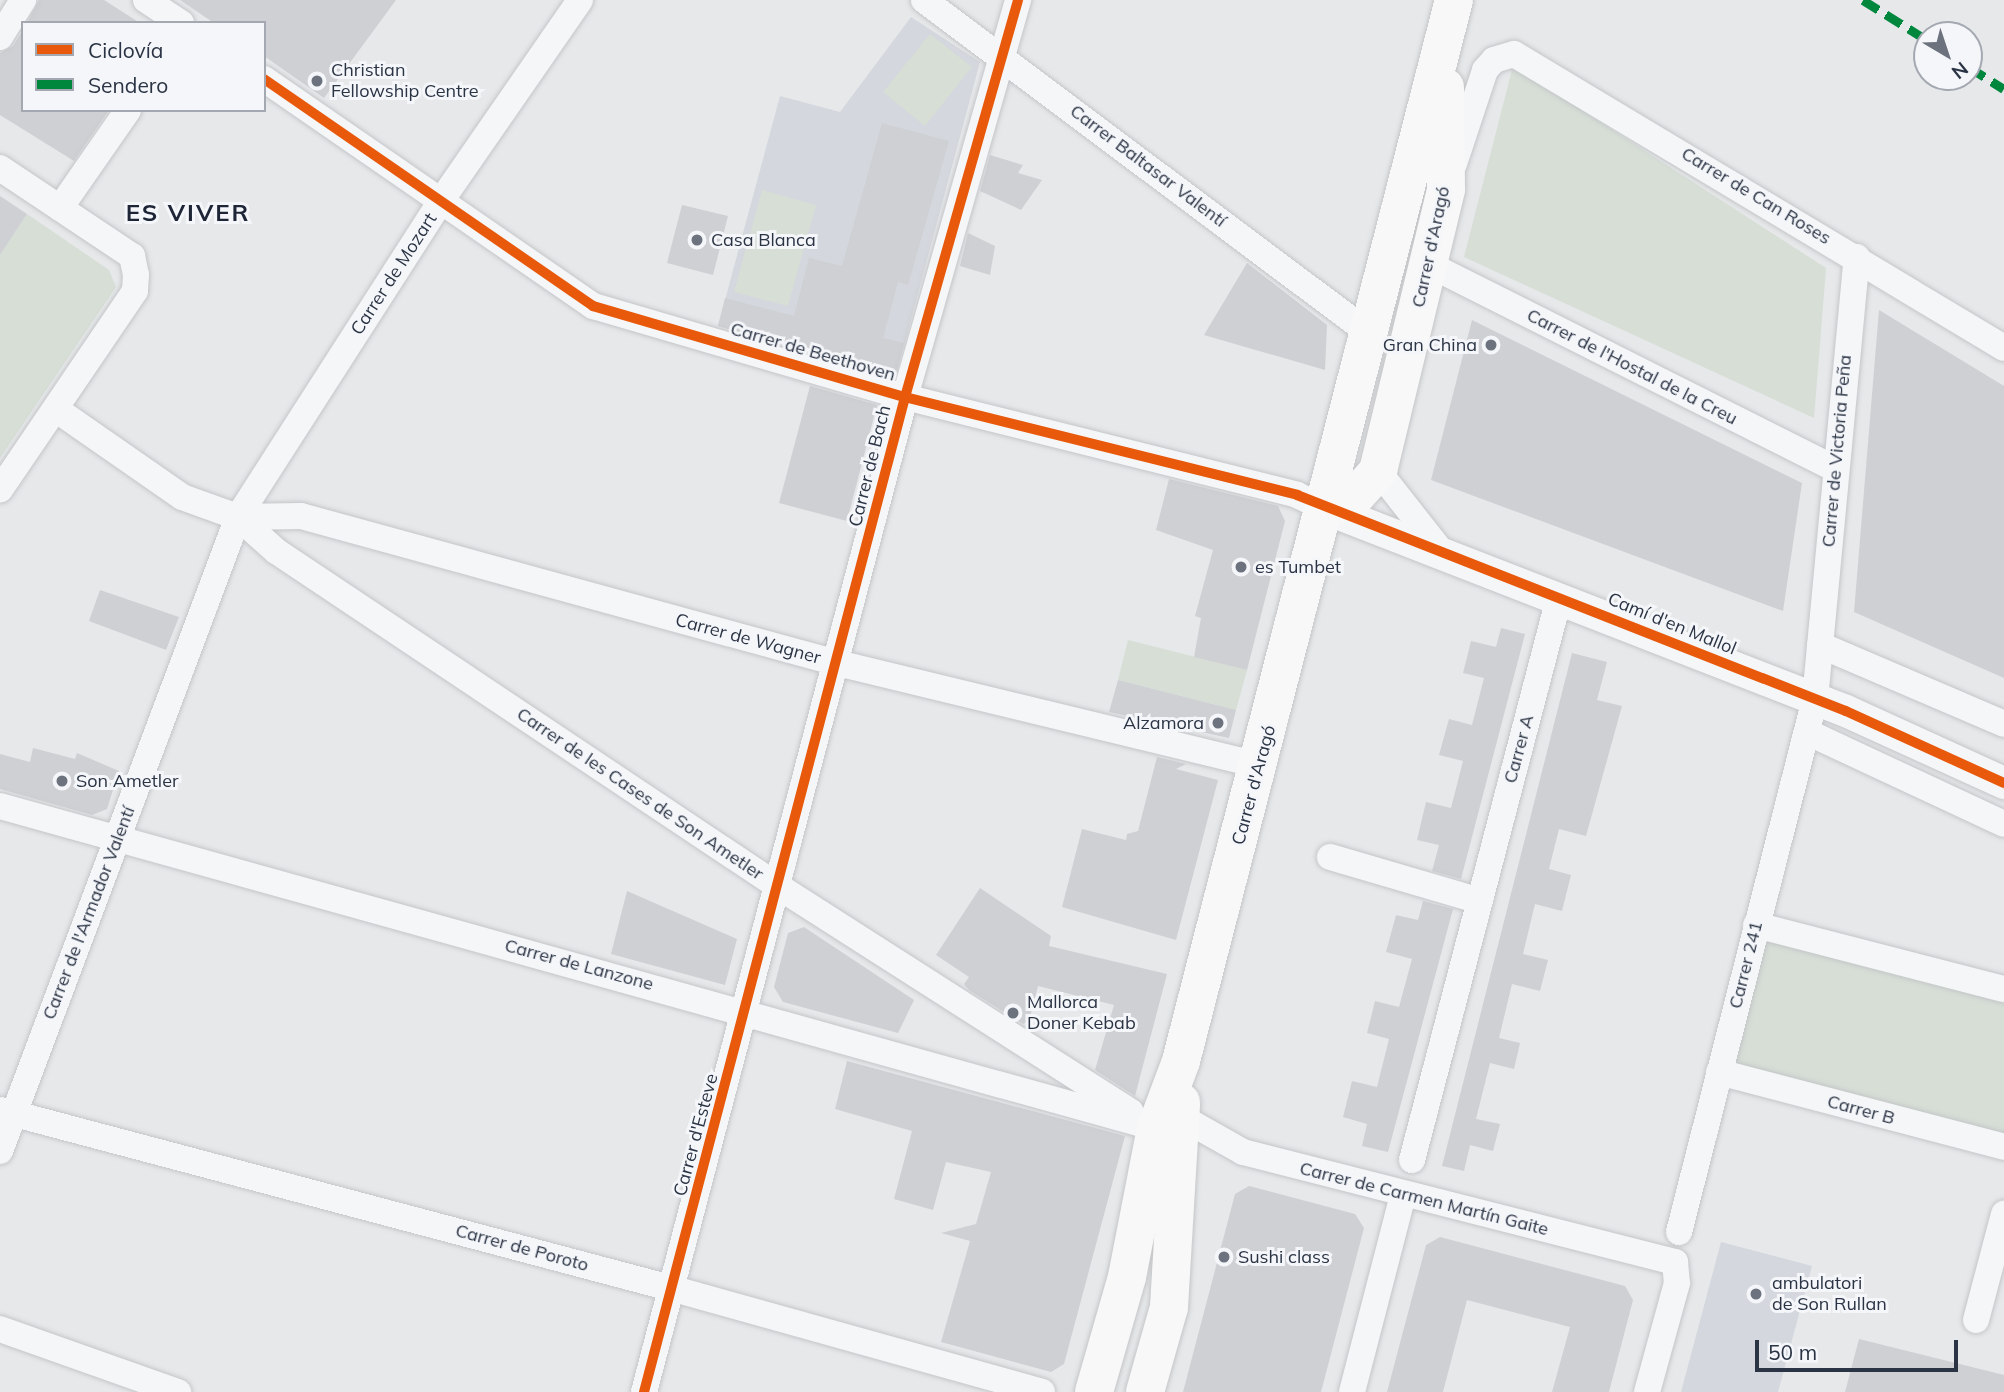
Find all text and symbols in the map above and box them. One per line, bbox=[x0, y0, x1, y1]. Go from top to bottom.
legend bbox=[21, 21, 266, 112]
north arrow bbox=[1913, 21, 1983, 91]
text: Ciclovía bbox=[88, 37, 163, 63]
text: N bbox=[1947, 57, 1973, 85]
place label: Christian Fellowship Centre bbox=[331, 60, 479, 102]
text: Sendero bbox=[88, 72, 168, 98]
marker: Christian Fellowship Centre bbox=[309, 73, 325, 89]
street label: Carrer Baltasar Valentí bbox=[1066, 100, 1230, 232]
street label: Carrer de Can Roses bbox=[1677, 143, 1835, 249]
street label: Carrer d'Aragó bbox=[1408, 185, 1454, 309]
district label: ES VIVER bbox=[127, 199, 249, 227]
street label: Carrer de Mozart bbox=[347, 209, 441, 339]
place label: Casa Blanca bbox=[711, 229, 816, 251]
marker: Casa Blanca bbox=[689, 232, 705, 248]
street label: Carrer de l'Hostal de la Creu bbox=[1523, 304, 1741, 430]
street label: Carrer de Beethoven bbox=[728, 318, 898, 386]
place label: Gran China bbox=[1383, 334, 1477, 356]
marker: Gran China bbox=[1483, 337, 1499, 353]
street label: Carrer de Victoria Peña bbox=[1818, 354, 1856, 548]
street label: Carrer de Bach bbox=[844, 403, 896, 529]
place label: es Tumbet bbox=[1255, 556, 1341, 578]
marker: es Tumbet bbox=[1233, 559, 1249, 575]
street label: Camí d'en Mallol bbox=[1605, 588, 1739, 660]
street label: Carrer de Wagner bbox=[673, 609, 823, 669]
street label: Carrer de les Cases de Son Ametler bbox=[513, 703, 767, 885]
place label: Alzamora bbox=[1123, 712, 1204, 734]
street label: Carrer A bbox=[1500, 712, 1538, 786]
marker: Alzamora bbox=[1210, 715, 1226, 731]
street label: Carrer d'Aragó bbox=[1228, 723, 1280, 847]
place label: Son Ametler bbox=[76, 770, 178, 792]
marker: Son Ametler bbox=[54, 773, 70, 789]
street label: Carrer de l'Armador Valentí bbox=[38, 803, 140, 1023]
street label: Carrer 241 bbox=[1725, 919, 1767, 1011]
street label: Carrer de Lanzone bbox=[502, 935, 656, 995]
place label: Mallorca Doner Kebab bbox=[1027, 992, 1136, 1034]
marker: Mallorca Doner Kebab bbox=[1005, 1005, 1021, 1021]
street label: Carrer d'Esteve bbox=[669, 1071, 723, 1199]
street label: Carrer B bbox=[1825, 1091, 1897, 1129]
street label: Carrer de Carmen Martín Gaite bbox=[1297, 1158, 1551, 1240]
street label: Carrer de Poroto bbox=[453, 1220, 591, 1276]
place label: Sushi class bbox=[1238, 1246, 1330, 1268]
marker: Sushi class bbox=[1216, 1249, 1232, 1265]
place label: ambulatori de Son Rullan bbox=[1772, 1273, 1887, 1316]
marker: ambulatori de Son Rullan bbox=[1746, 1284, 1766, 1304]
scale bar bbox=[1759, 1326, 1962, 1370]
text: 50 m bbox=[1768, 1339, 1817, 1365]

